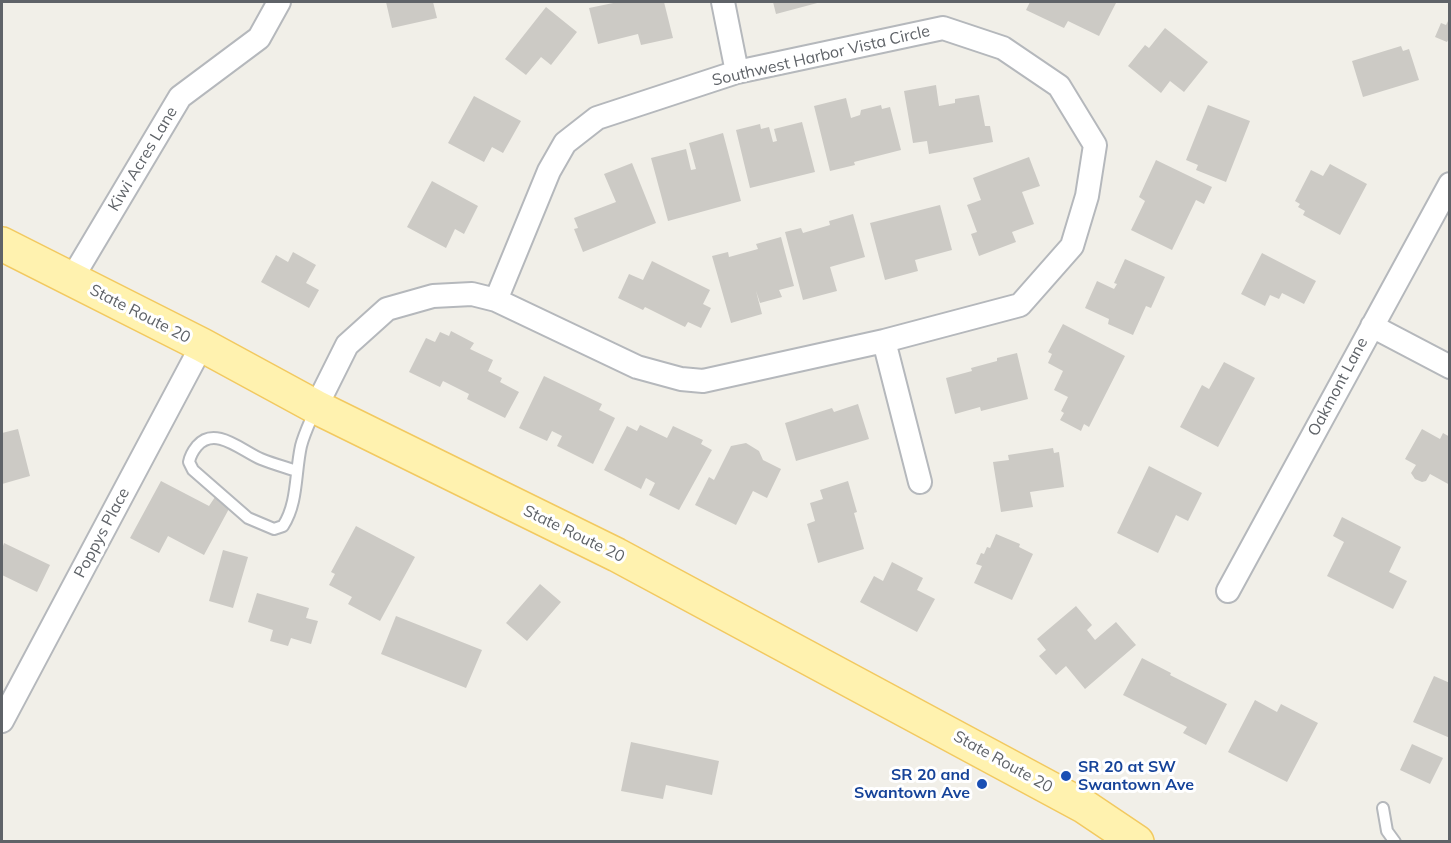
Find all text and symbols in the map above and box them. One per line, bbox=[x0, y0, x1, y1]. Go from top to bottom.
street label: Southwest Harbor Vista Circle bbox=[710, 22, 932, 90]
street label: Kiwi Acres Lane bbox=[104, 103, 182, 215]
street label: State Route 20 bbox=[86, 280, 194, 348]
street label: Oakmont Lane bbox=[1304, 334, 1372, 440]
street label: Poppys Place bbox=[70, 485, 134, 581]
street label: State Route 20 bbox=[520, 501, 628, 567]
street label: State Route 20 bbox=[950, 727, 1056, 797]
place label: SR 20 at SW Swantown Ave bbox=[1078, 757, 1194, 795]
place label: SR 20 and Swantown Ave bbox=[854, 765, 970, 803]
marker: SR 20 at SW Swantown Ave bbox=[1059, 769, 1073, 783]
marker: SR 20 and Swantown Ave bbox=[975, 777, 989, 791]

